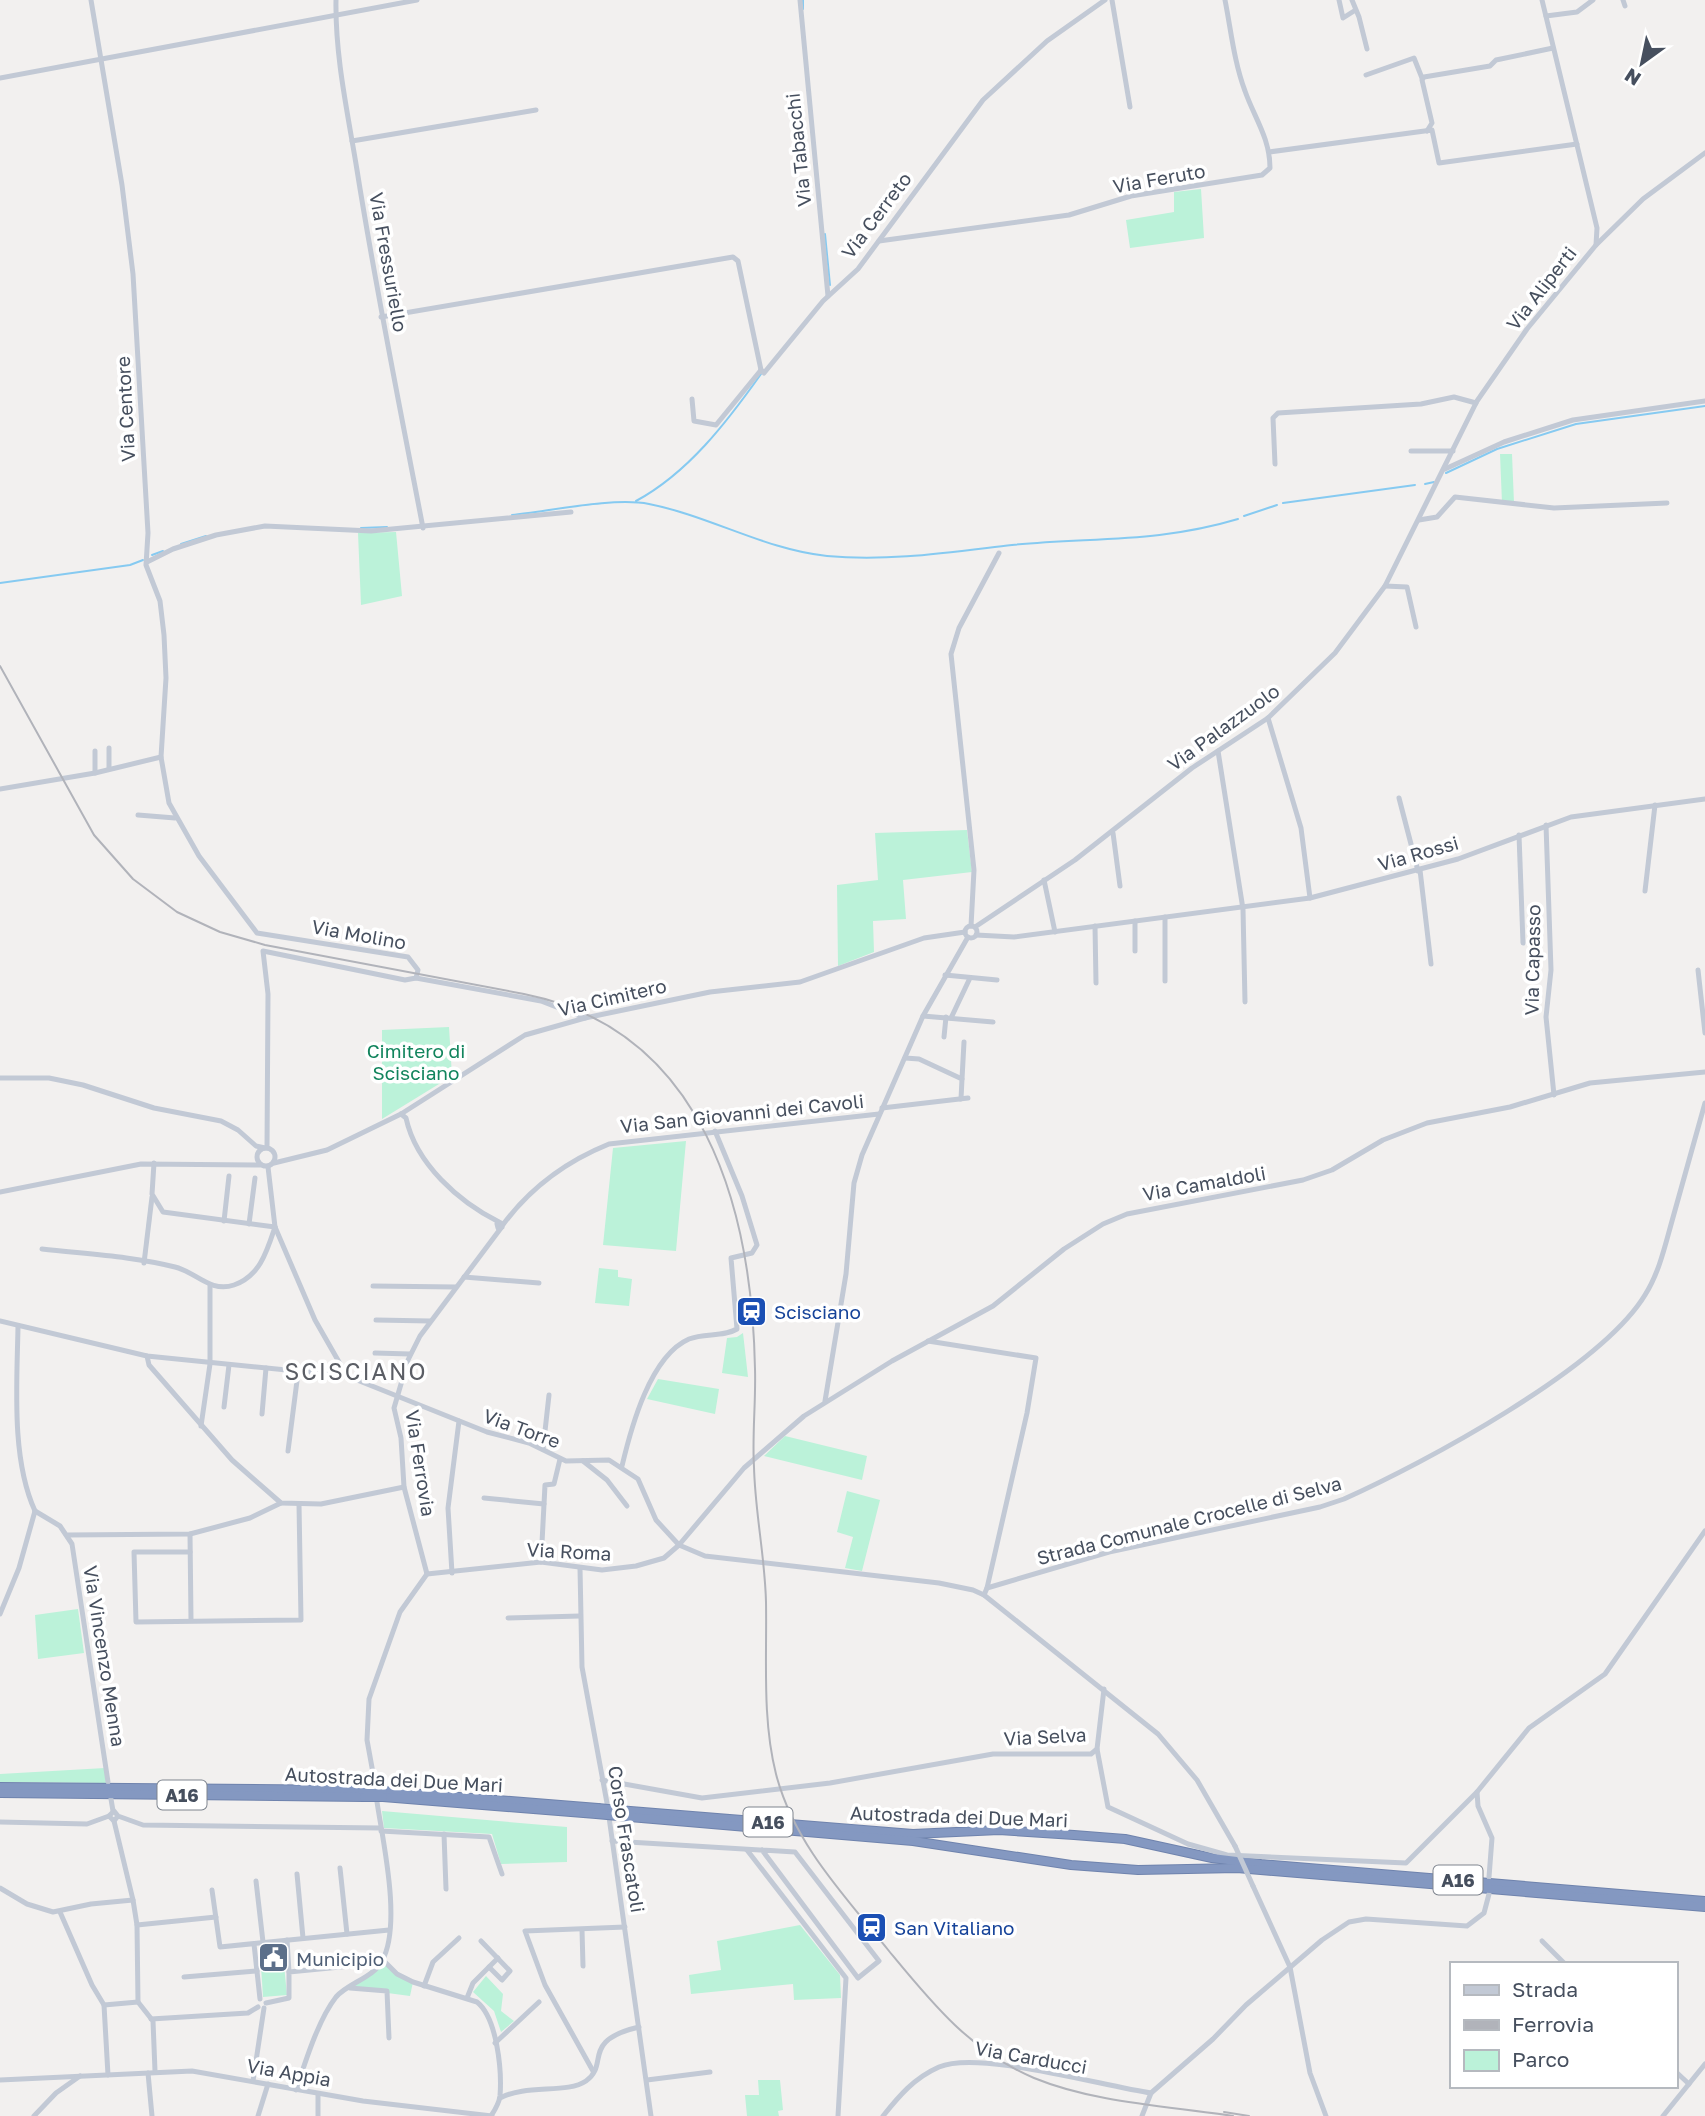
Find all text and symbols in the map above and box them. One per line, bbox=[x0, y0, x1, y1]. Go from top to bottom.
north arrow bbox=[1607, 28, 1677, 98]
text: N bbox=[1620, 64, 1645, 91]
street label: Via Tabacchi bbox=[781, 92, 815, 208]
street label: Via Feruto bbox=[1111, 159, 1207, 197]
street label: Via Cerreto bbox=[836, 167, 916, 263]
street label: Via Fressuriello bbox=[365, 190, 413, 334]
street label: Via Aliperti bbox=[1501, 242, 1581, 334]
street label: Via Centore bbox=[111, 355, 139, 463]
street label: Via Palazzuolo bbox=[1162, 679, 1284, 775]
street label: Via Rossi bbox=[1375, 831, 1461, 875]
street label: Via Capasso bbox=[1520, 904, 1544, 1016]
street label: Via Molino bbox=[310, 914, 408, 954]
street label: Via Cimitero bbox=[556, 973, 668, 1021]
park label: Cimitero di Scisciano bbox=[367, 1039, 465, 1084]
street label: Via San Giovanni dei Cavoli bbox=[619, 1089, 865, 1137]
street label: Via Camaldoli bbox=[1141, 1161, 1267, 1205]
station icon: Scisciano bbox=[734, 1294, 768, 1328]
place label: Scisciano bbox=[774, 1300, 861, 1323]
district label: SCISCIANO bbox=[284, 1357, 428, 1385]
street label: Via Torre bbox=[480, 1403, 564, 1453]
street label: Via Ferrovia bbox=[401, 1408, 441, 1518]
street label: Strada Comunale Crocelle di Selva bbox=[1034, 1471, 1344, 1569]
street label: Via Roma bbox=[526, 1537, 612, 1565]
street label: Via Vincenzo Menna bbox=[79, 1564, 131, 1748]
street label: Via Selva bbox=[1003, 1722, 1087, 1750]
street label: Autostrada dei Due Mari bbox=[284, 1762, 504, 1796]
street label: Corso Frascatoli bbox=[604, 1764, 650, 1914]
road number: A16 bbox=[158, 1780, 206, 1810]
street label: Autostrada dei Due Mari bbox=[849, 1801, 1069, 1831]
road number: A16 bbox=[744, 1808, 792, 1836]
road number: A16 bbox=[1434, 1866, 1482, 1894]
station icon: San Vitaliano bbox=[854, 1910, 888, 1944]
place label: San Vitaliano bbox=[894, 1916, 1014, 1939]
public building icon: Municipio bbox=[256, 1941, 290, 1975]
place label: Municipio bbox=[296, 1947, 384, 1970]
legend bbox=[1450, 1962, 1677, 2088]
text: Strada bbox=[1512, 1976, 1578, 2002]
text: Ferrovia bbox=[1512, 2011, 1594, 2037]
street label: Via Carducci bbox=[973, 2036, 1089, 2078]
text: Parco bbox=[1512, 2046, 1569, 2072]
street label: Via Appia bbox=[245, 2053, 333, 2091]

